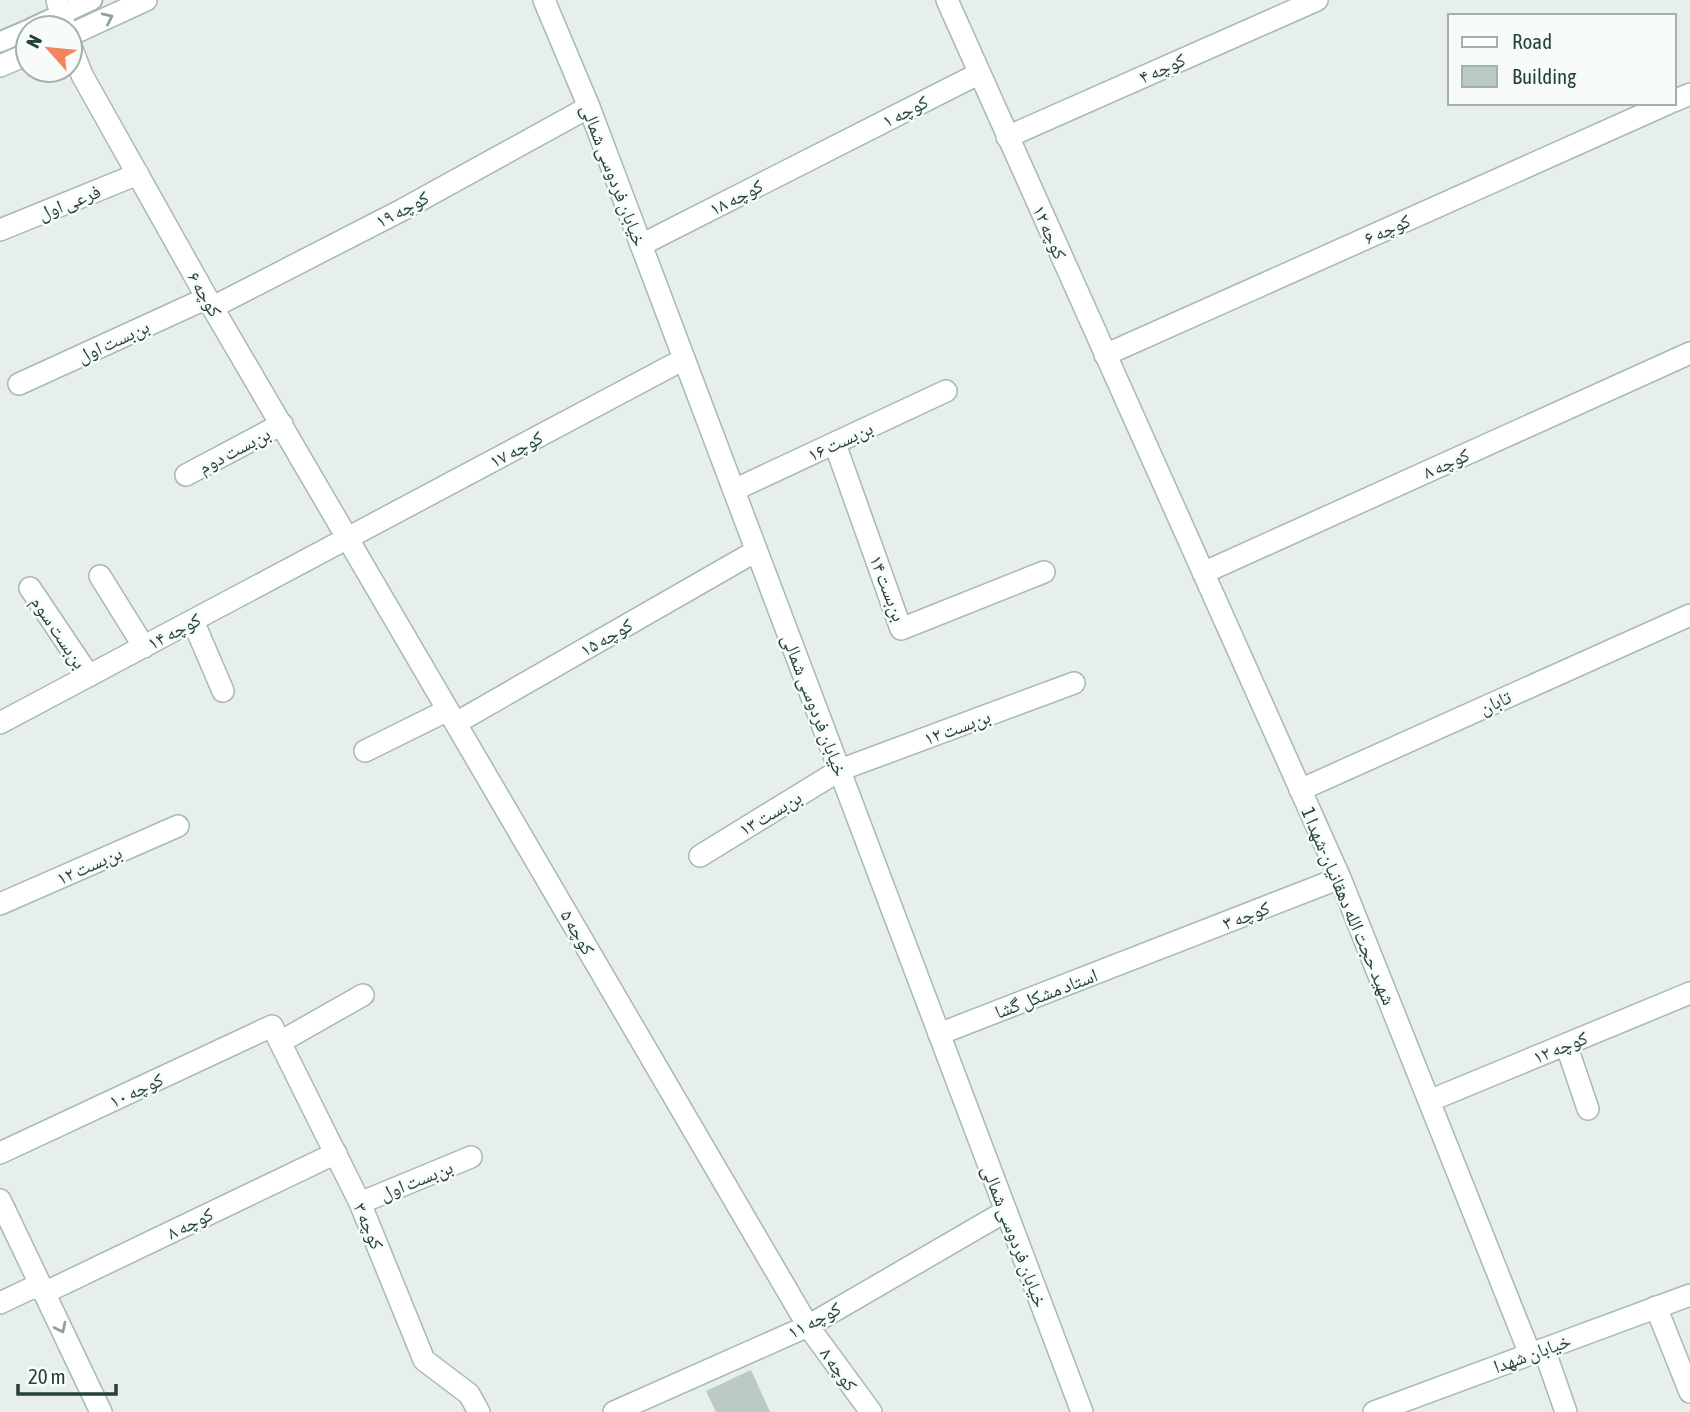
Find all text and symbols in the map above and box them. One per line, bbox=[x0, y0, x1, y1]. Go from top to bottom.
one-way arrow bbox=[101, 12, 113, 26]
north arrow bbox=[14, 14, 84, 84]
legend bbox=[1448, 14, 1676, 105]
text: Road bbox=[1512, 29, 1552, 53]
text: N bbox=[22, 31, 46, 51]
street label: کوچه ۴ bbox=[1135, 48, 1189, 89]
text: Building bbox=[1512, 64, 1576, 88]
street label: کوچه ۱ bbox=[878, 90, 932, 133]
street label: خیابان فردوسی شمالی bbox=[576, 101, 651, 249]
street label: کوچه ۱۸ bbox=[706, 174, 767, 221]
street label: فرعی اول bbox=[34, 180, 104, 225]
street label: کوچه ۱۹ bbox=[372, 186, 433, 233]
street label: کوچه ۱۲ bbox=[1027, 201, 1072, 263]
street label: کوچه ۶ bbox=[1360, 209, 1414, 250]
street label: کوچه ۶ bbox=[182, 267, 227, 321]
street label: بن‌بست اول bbox=[73, 315, 153, 368]
street label: بن‌بست ۱۶ bbox=[804, 416, 877, 467]
street label: بن‌بست دوم bbox=[194, 422, 275, 481]
street label: کوچه ۱۷ bbox=[486, 426, 547, 473]
street label: کوچه ۸ bbox=[1419, 443, 1473, 484]
street label: بن‌بست ۱۴ bbox=[864, 552, 911, 625]
street label: بن‌بست سوم bbox=[24, 591, 91, 674]
street label: کوچه ۱۴ bbox=[144, 608, 205, 655]
street label: کوچه ۱۵ bbox=[576, 613, 637, 662]
street label: خیابان فردوسی شمالی bbox=[777, 631, 852, 779]
street label: تابان bbox=[1476, 685, 1515, 720]
street label: بن‌بست ۱۲ bbox=[921, 705, 994, 750]
street label: بن‌بست ۱۳ bbox=[735, 786, 806, 841]
street label: شهید حجت الله دهقانیان-شهدا 1 bbox=[1296, 804, 1401, 1009]
street label: بن‌بست ۱۲ bbox=[53, 841, 126, 890]
street label: کوچه ۳ bbox=[1219, 896, 1273, 935]
street label: کوچه ۵ bbox=[555, 905, 600, 959]
street label: استاد مشکل گشا bbox=[992, 963, 1101, 1024]
street label: کوچه ۱۲ bbox=[1529, 1026, 1591, 1069]
street label: کوچه ۱۰ bbox=[105, 1068, 167, 1113]
street label: بن‌بست اول bbox=[376, 1155, 456, 1206]
street label: خیابان فردوسی شمالی bbox=[977, 1162, 1052, 1310]
street label: کوچه ۳ bbox=[348, 1199, 389, 1253]
street label: کوچه ۸ bbox=[163, 1202, 217, 1244]
street label: کوچه ۱۱ bbox=[784, 1297, 845, 1344]
one-way arrow bbox=[53, 1321, 67, 1333]
street label: خیابان شهدا bbox=[1490, 1329, 1574, 1378]
street label: کوچه ۸ bbox=[815, 1343, 862, 1396]
scale bar bbox=[18, 1352, 116, 1396]
text: 20 m bbox=[28, 1364, 66, 1388]

